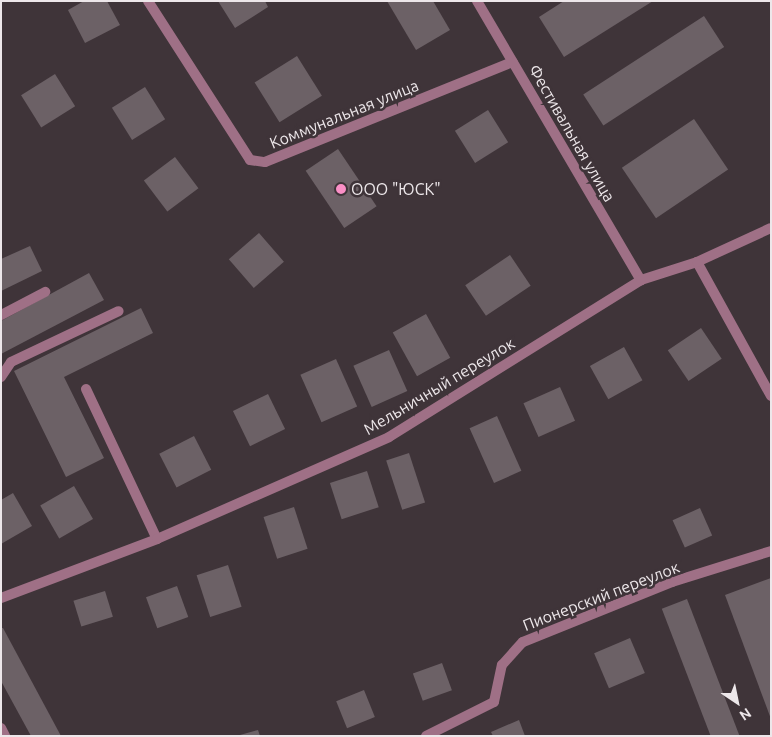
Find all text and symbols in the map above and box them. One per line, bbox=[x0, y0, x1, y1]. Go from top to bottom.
street label: Фестивальная улица bbox=[525, 61, 619, 205]
street label: Коммунальная улица bbox=[267, 75, 421, 153]
place label: ООО "ЮСК" bbox=[351, 179, 441, 199]
marker: ООО "ЮСК" bbox=[335, 183, 347, 195]
street label: Мельничный переулок bbox=[360, 333, 518, 439]
street label: Пионерский переулок bbox=[520, 557, 682, 635]
north arrow bbox=[712, 677, 762, 727]
text: N bbox=[737, 705, 754, 724]

